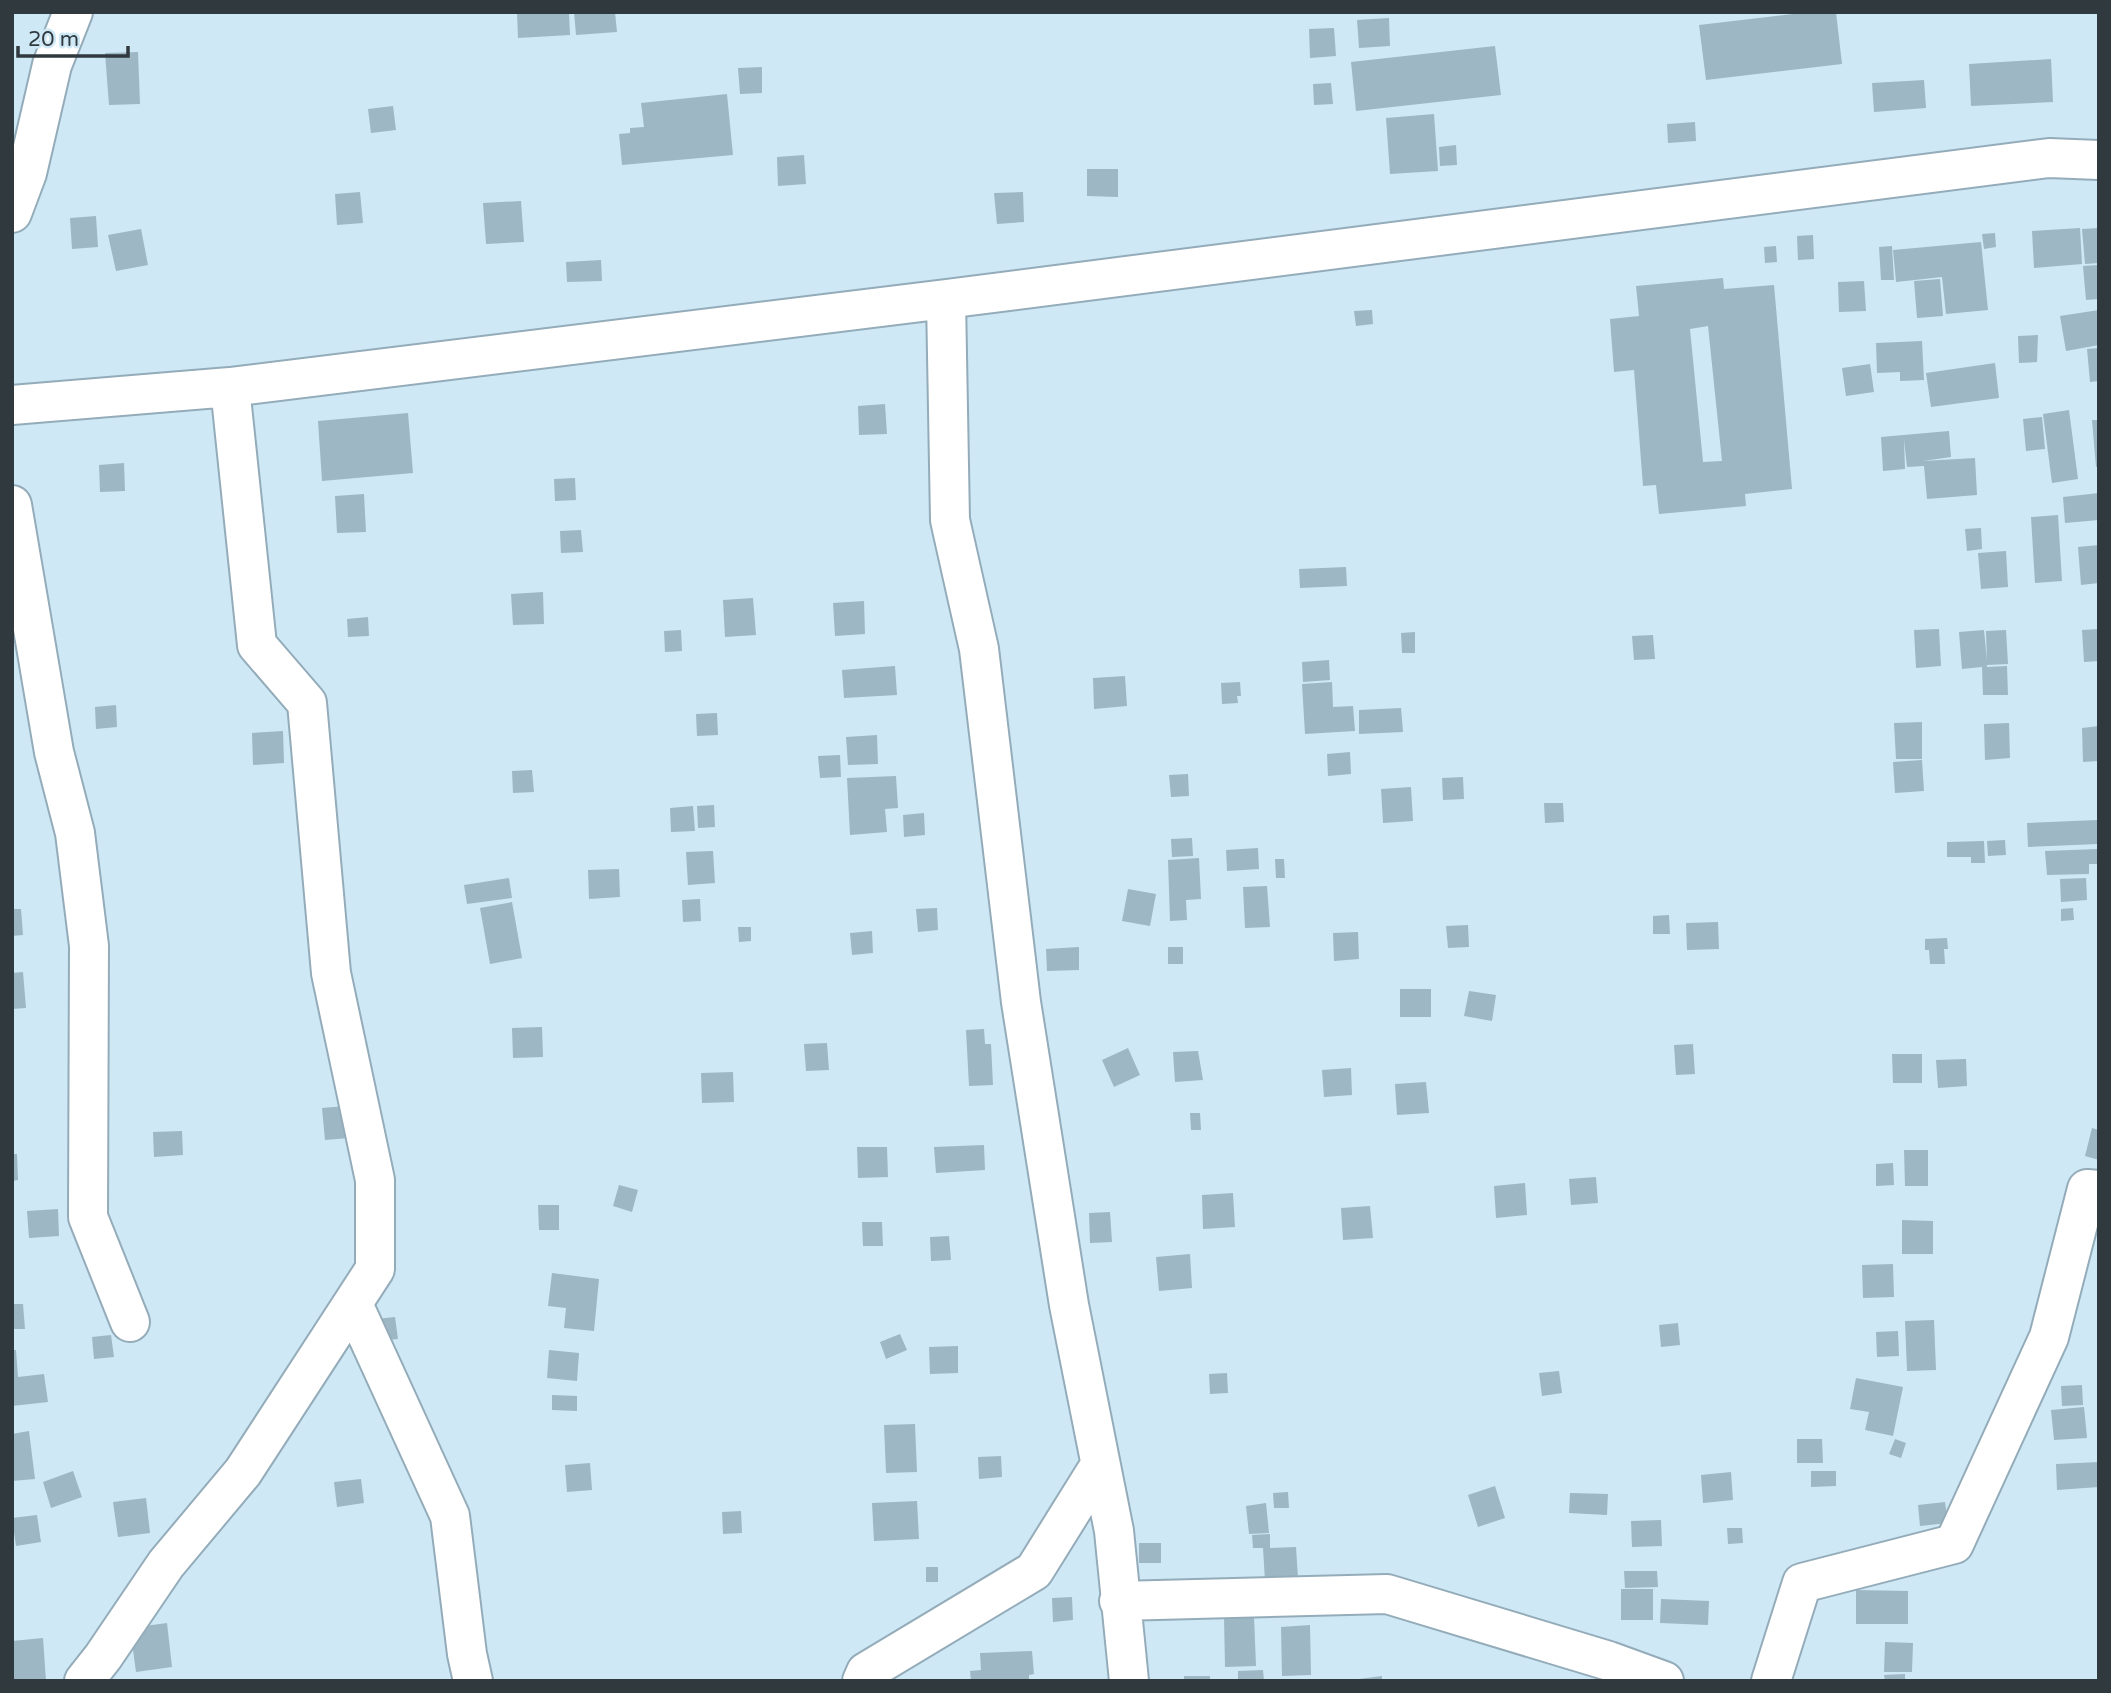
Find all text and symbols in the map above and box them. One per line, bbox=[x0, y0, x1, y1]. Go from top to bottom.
scale bar bbox=[18, 14, 128, 58]
text: 20 m bbox=[28, 27, 79, 52]

